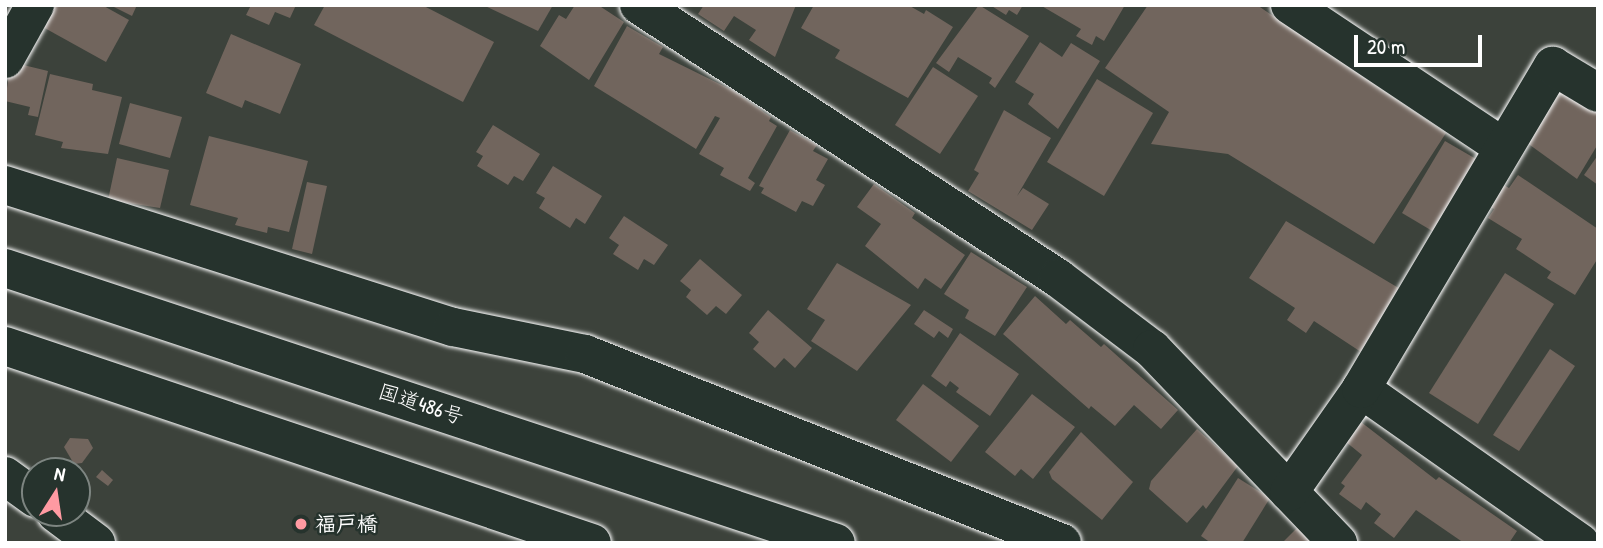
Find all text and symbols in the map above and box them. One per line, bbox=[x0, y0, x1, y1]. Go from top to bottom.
scale bar bbox=[1358, 21, 1486, 65]
text: 20 m bbox=[1367, 32, 1405, 61]
street label: 国道486号 bbox=[375, 378, 467, 430]
north arrow bbox=[21, 457, 91, 527]
text: N bbox=[52, 460, 68, 487]
place label: 福戸橋 bbox=[315, 511, 378, 537]
marker: 福戸橋 bbox=[293, 516, 309, 532]

